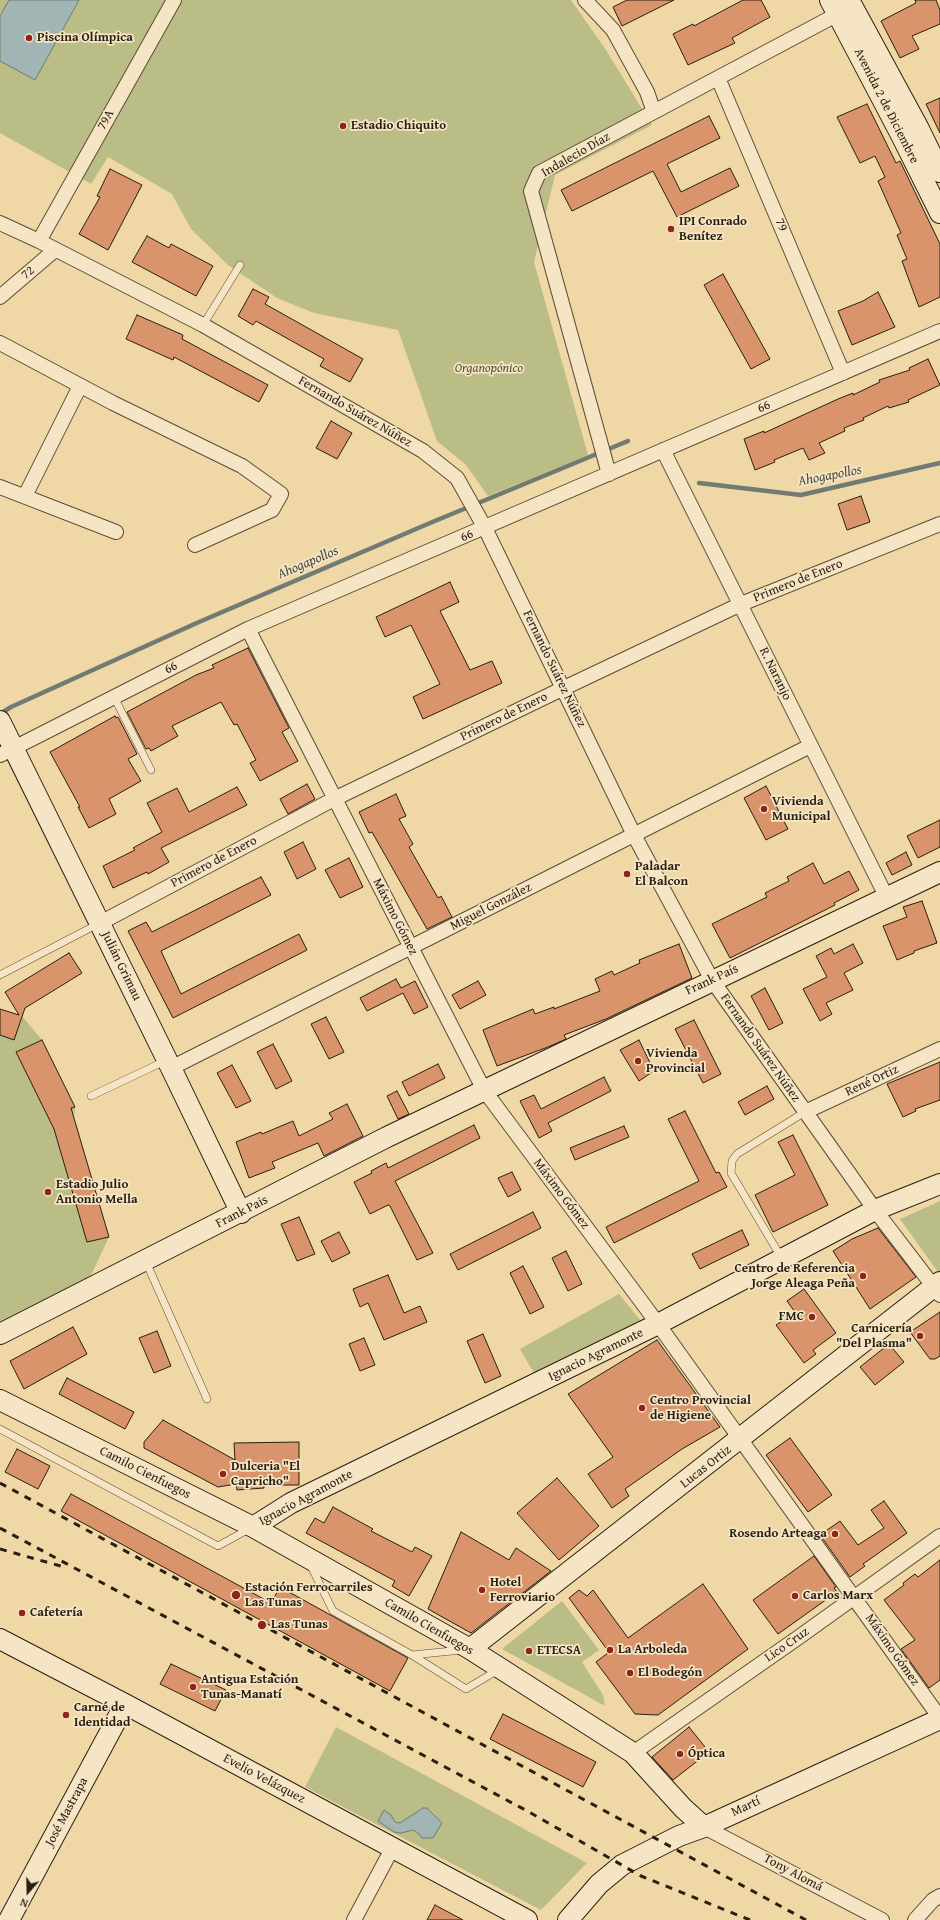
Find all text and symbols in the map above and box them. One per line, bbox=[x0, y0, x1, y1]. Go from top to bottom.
place label: Piscina Olímpica bbox=[37, 30, 133, 46]
marker: Piscina Olímpica bbox=[24, 33, 34, 43]
street label: Avenida 2 de Diciembre bbox=[850, 46, 922, 166]
street label: 79A bbox=[94, 107, 118, 133]
place label: Estadio Chiquito bbox=[351, 118, 446, 134]
marker: Estadio Chiquito bbox=[338, 121, 348, 131]
street label: Indalecio Díaz bbox=[539, 129, 613, 181]
place label: IPI Conrado Benítez bbox=[679, 214, 747, 245]
street label: 79 bbox=[771, 216, 791, 234]
marker: IPI Conrado Benítez bbox=[666, 224, 676, 234]
street label: 72 bbox=[18, 263, 38, 283]
park label: Organopónico bbox=[455, 361, 523, 377]
street label: Fernando Suárez Núñez bbox=[295, 373, 415, 451]
street label: 66 bbox=[755, 397, 773, 417]
water label: Ahogapollos bbox=[797, 462, 863, 490]
street label: 66 bbox=[458, 526, 476, 546]
water label: Ahogapollos bbox=[275, 543, 341, 583]
street label: Primero de Enero bbox=[751, 556, 845, 606]
street label: Fernando Suárez Núñez bbox=[519, 608, 589, 730]
street label: R. Naranjo bbox=[756, 645, 794, 703]
street label: 66 bbox=[162, 658, 180, 678]
street label: Primero de Enero bbox=[458, 689, 550, 745]
place label: Vivienda Municipal bbox=[772, 794, 830, 825]
marker: Vivienda Municipal bbox=[759, 804, 769, 814]
street label: Primero de Enero bbox=[168, 833, 260, 891]
place label: Paladar El Balcon bbox=[635, 859, 688, 890]
marker: Paladar El Balcon bbox=[622, 869, 632, 879]
street label: Máximo Gómez bbox=[369, 876, 421, 958]
street label: Miguel González bbox=[448, 880, 534, 934]
street label: Julián Grimau bbox=[98, 929, 144, 1003]
street label: Frank País bbox=[683, 961, 741, 999]
street label: Fernando Suárez Núñez bbox=[717, 991, 803, 1105]
place label: Vivienda Provincial bbox=[646, 1046, 705, 1077]
marker: Vivienda Provincial bbox=[633, 1056, 643, 1066]
street label: René Ortiz bbox=[843, 1062, 901, 1100]
street label: Máximo Gómez bbox=[530, 1156, 592, 1232]
place label: Estadio Julio Antonio Mella bbox=[56, 1177, 138, 1208]
marker: Estadio Julio Antonio Mella bbox=[43, 1187, 53, 1197]
street label: Frank Pais bbox=[213, 1192, 271, 1232]
place label: Centro de Referencia Jorge Aleaga Peña bbox=[734, 1261, 855, 1292]
marker: Centro de Referencia Jorge Aleaga Peña bbox=[858, 1271, 868, 1281]
place label: FMC bbox=[779, 1309, 804, 1325]
marker: FMC bbox=[807, 1312, 817, 1322]
place label: Carnicería "Del Plasma" bbox=[836, 1321, 912, 1352]
street label: Ignacio Agramonte bbox=[546, 1325, 646, 1385]
marker: Carnicería "Del Plasma" bbox=[915, 1331, 925, 1341]
place label: Centro Provincial de Higiene bbox=[650, 1393, 751, 1424]
marker: Centro Provincial de Higiene bbox=[637, 1403, 647, 1413]
street label: Lucas Ortiz bbox=[677, 1442, 735, 1492]
street label: Camilo Cienfuegos bbox=[97, 1443, 193, 1503]
place label: Dulceria "El Capricho" bbox=[231, 1459, 300, 1490]
street label: Ignacio Agramonte bbox=[257, 1467, 355, 1529]
marker: Dulceria "El Capricho" bbox=[218, 1469, 228, 1479]
place label: Rosendo Arteaga bbox=[729, 1526, 827, 1542]
marker: Rosendo Arteaga bbox=[830, 1529, 840, 1539]
place label: Hotel Ferroviario bbox=[490, 1575, 555, 1606]
place label: Estación Ferrocarriles Las Tunas bbox=[245, 1580, 373, 1611]
marker: Hotel Ferroviario bbox=[477, 1585, 487, 1595]
place label: Carlos Marx bbox=[803, 1588, 873, 1604]
marker: Estación Ferrocarriles Las Tunas bbox=[230, 1589, 242, 1601]
marker: Carlos Marx bbox=[790, 1591, 800, 1601]
street label: Camilo Cienfuegos bbox=[382, 1595, 476, 1659]
place label: Cafetería bbox=[30, 1605, 83, 1621]
marker: Cafetería bbox=[17, 1608, 27, 1618]
street label: Máximo Gómez bbox=[862, 1611, 922, 1689]
place label: Las Tunas bbox=[271, 1617, 328, 1633]
marker: Las Tunas bbox=[256, 1619, 268, 1631]
street label: Lico Cruz bbox=[762, 1624, 812, 1666]
place label: La Arboleda bbox=[618, 1642, 687, 1658]
place label: ETECSA bbox=[537, 1643, 581, 1659]
marker: La Arboleda bbox=[605, 1645, 615, 1655]
marker: ETECSA bbox=[524, 1646, 534, 1656]
place label: El Bodegón bbox=[638, 1665, 702, 1681]
marker: El Bodegón bbox=[625, 1668, 635, 1678]
place label: Antigua Estación Tunas-Manatí bbox=[201, 1672, 299, 1703]
marker: Antigua Estación Tunas-Manatí bbox=[188, 1682, 198, 1692]
place label: Carné de Identidad bbox=[74, 1700, 130, 1731]
marker: Carné de Identidad bbox=[61, 1710, 71, 1720]
place label: Óptica bbox=[688, 1746, 725, 1762]
marker: Óptica bbox=[675, 1749, 685, 1759]
street label: Evelio Velázquez bbox=[220, 1751, 308, 1807]
street label: José Mastrapa bbox=[42, 1775, 92, 1849]
street label: Martí bbox=[729, 1794, 763, 1820]
street label: Tony Alomá bbox=[761, 1851, 825, 1895]
north arrow bbox=[8, 1872, 48, 1912]
text: N bbox=[18, 1895, 30, 1912]

